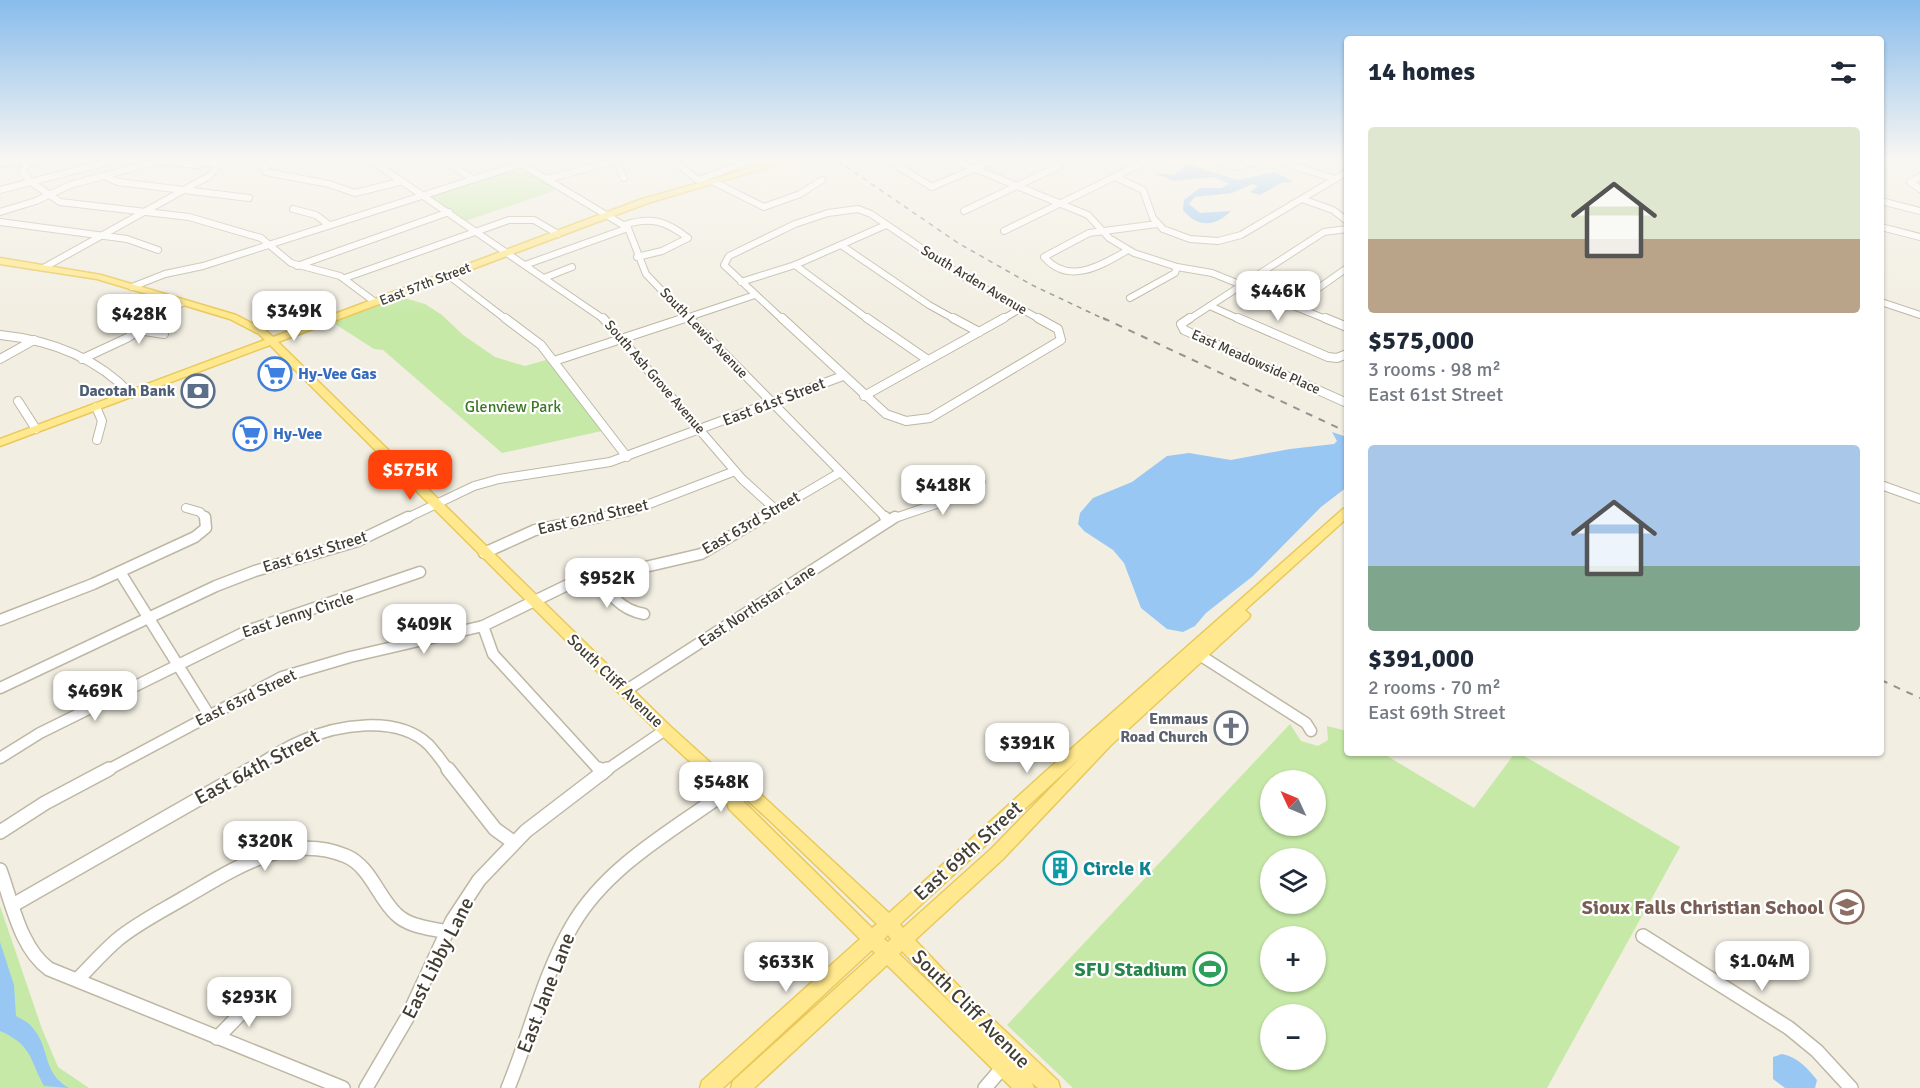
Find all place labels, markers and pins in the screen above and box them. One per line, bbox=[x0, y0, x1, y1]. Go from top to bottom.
pin: $446K bbox=[1236, 271, 1320, 322]
pin: $349K bbox=[252, 291, 336, 342]
pin: $428K bbox=[97, 294, 181, 345]
supermarket icon: Hy-Vee Gas bbox=[257, 356, 293, 392]
place label: Hy-Vee Gas bbox=[298, 364, 377, 384]
bank icon: Dacotah Bank bbox=[180, 373, 216, 409]
place label: Dacotah Bank bbox=[79, 381, 176, 401]
supermarket icon: Hy-Vee bbox=[232, 416, 268, 452]
place label: Hy-Vee bbox=[273, 424, 322, 444]
pin: $575K bbox=[368, 450, 452, 501]
pin: $418K bbox=[901, 465, 985, 516]
pin: $952K bbox=[565, 558, 649, 609]
pin: $409K bbox=[382, 604, 466, 655]
pin: $469K bbox=[53, 671, 137, 722]
place label: Emmaus Road Church bbox=[1120, 709, 1208, 747]
church icon: Emmaus Road Church bbox=[1213, 710, 1249, 746]
pin: $391K bbox=[985, 723, 1069, 774]
pin: $548K bbox=[679, 762, 763, 813]
pin: $320K bbox=[223, 821, 307, 872]
building icon: Circle K bbox=[1042, 850, 1078, 886]
place label: Circle K bbox=[1083, 856, 1152, 881]
school or university icon: Sioux Falls Christian School bbox=[1829, 889, 1865, 925]
place label: Sioux Falls Christian School bbox=[1582, 895, 1824, 920]
pin: $1.04M bbox=[1713, 941, 1811, 992]
pin: $633K bbox=[744, 942, 828, 993]
sports icon: SFU Stadium bbox=[1192, 951, 1228, 987]
place label: SFU Stadium bbox=[1075, 957, 1187, 982]
pin: $293K bbox=[207, 977, 291, 1028]

